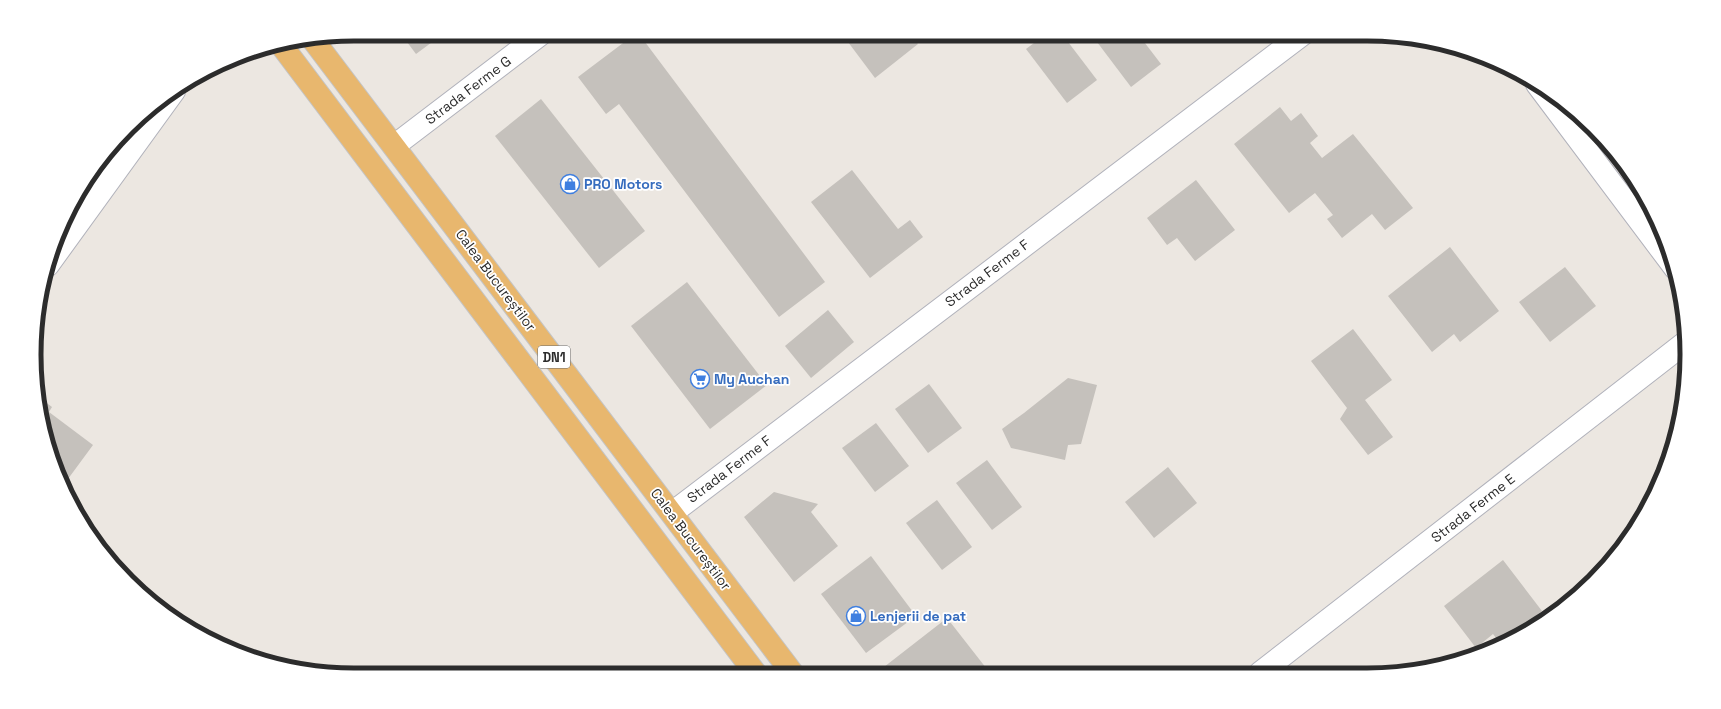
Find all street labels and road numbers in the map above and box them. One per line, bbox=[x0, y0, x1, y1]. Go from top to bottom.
street label: Strada Ferme G bbox=[422, 52, 514, 128]
street label: Calea Bucureștilor bbox=[452, 225, 540, 335]
street label: Strada Ferme F bbox=[941, 235, 1033, 311]
road number: DN1 bbox=[538, 346, 570, 368]
street label: Strada Ferme F bbox=[683, 431, 775, 507]
street label: Strada Ferme E bbox=[1427, 470, 1519, 546]
street label: Calea Bucureștilor bbox=[647, 484, 735, 594]

